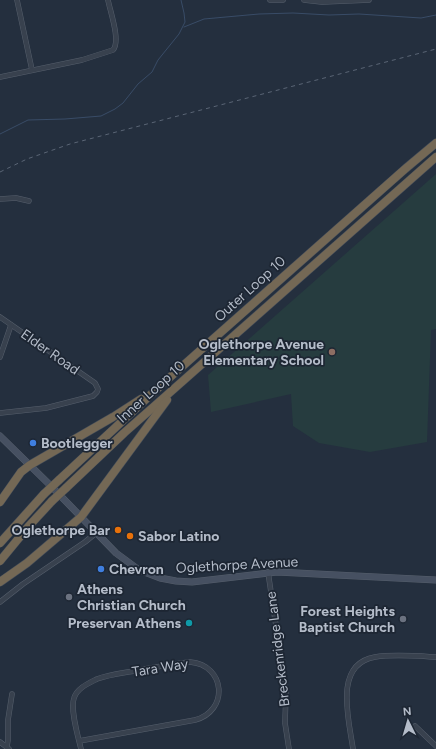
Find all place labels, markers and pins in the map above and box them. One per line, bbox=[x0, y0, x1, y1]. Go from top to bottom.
place label: Oglethorpe Avenue Elementary School bbox=[198, 336, 324, 369]
marker: Oglethorpe Avenue Elementary School bbox=[327, 347, 337, 357]
place label: Bootlegger bbox=[41, 435, 113, 452]
marker: Bootlegger bbox=[28, 438, 38, 448]
place label: Oglethorpe Bar bbox=[11, 522, 111, 539]
marker: Oglethorpe Bar bbox=[113, 525, 123, 535]
place label: Sabor Latino bbox=[138, 528, 219, 545]
marker: Sabor Latino bbox=[125, 531, 135, 541]
place label: Chevron bbox=[109, 561, 164, 578]
marker: Chevron bbox=[96, 564, 106, 574]
place label: Athens Christian Church bbox=[77, 581, 186, 614]
marker: Athens Christian Church bbox=[64, 592, 74, 602]
place label: Forest Heights Baptist Church bbox=[299, 603, 395, 636]
marker: Forest Heights Baptist Church bbox=[398, 614, 408, 624]
place label: Preservan Athens bbox=[68, 615, 181, 632]
marker: Preservan Athens bbox=[184, 618, 194, 628]

